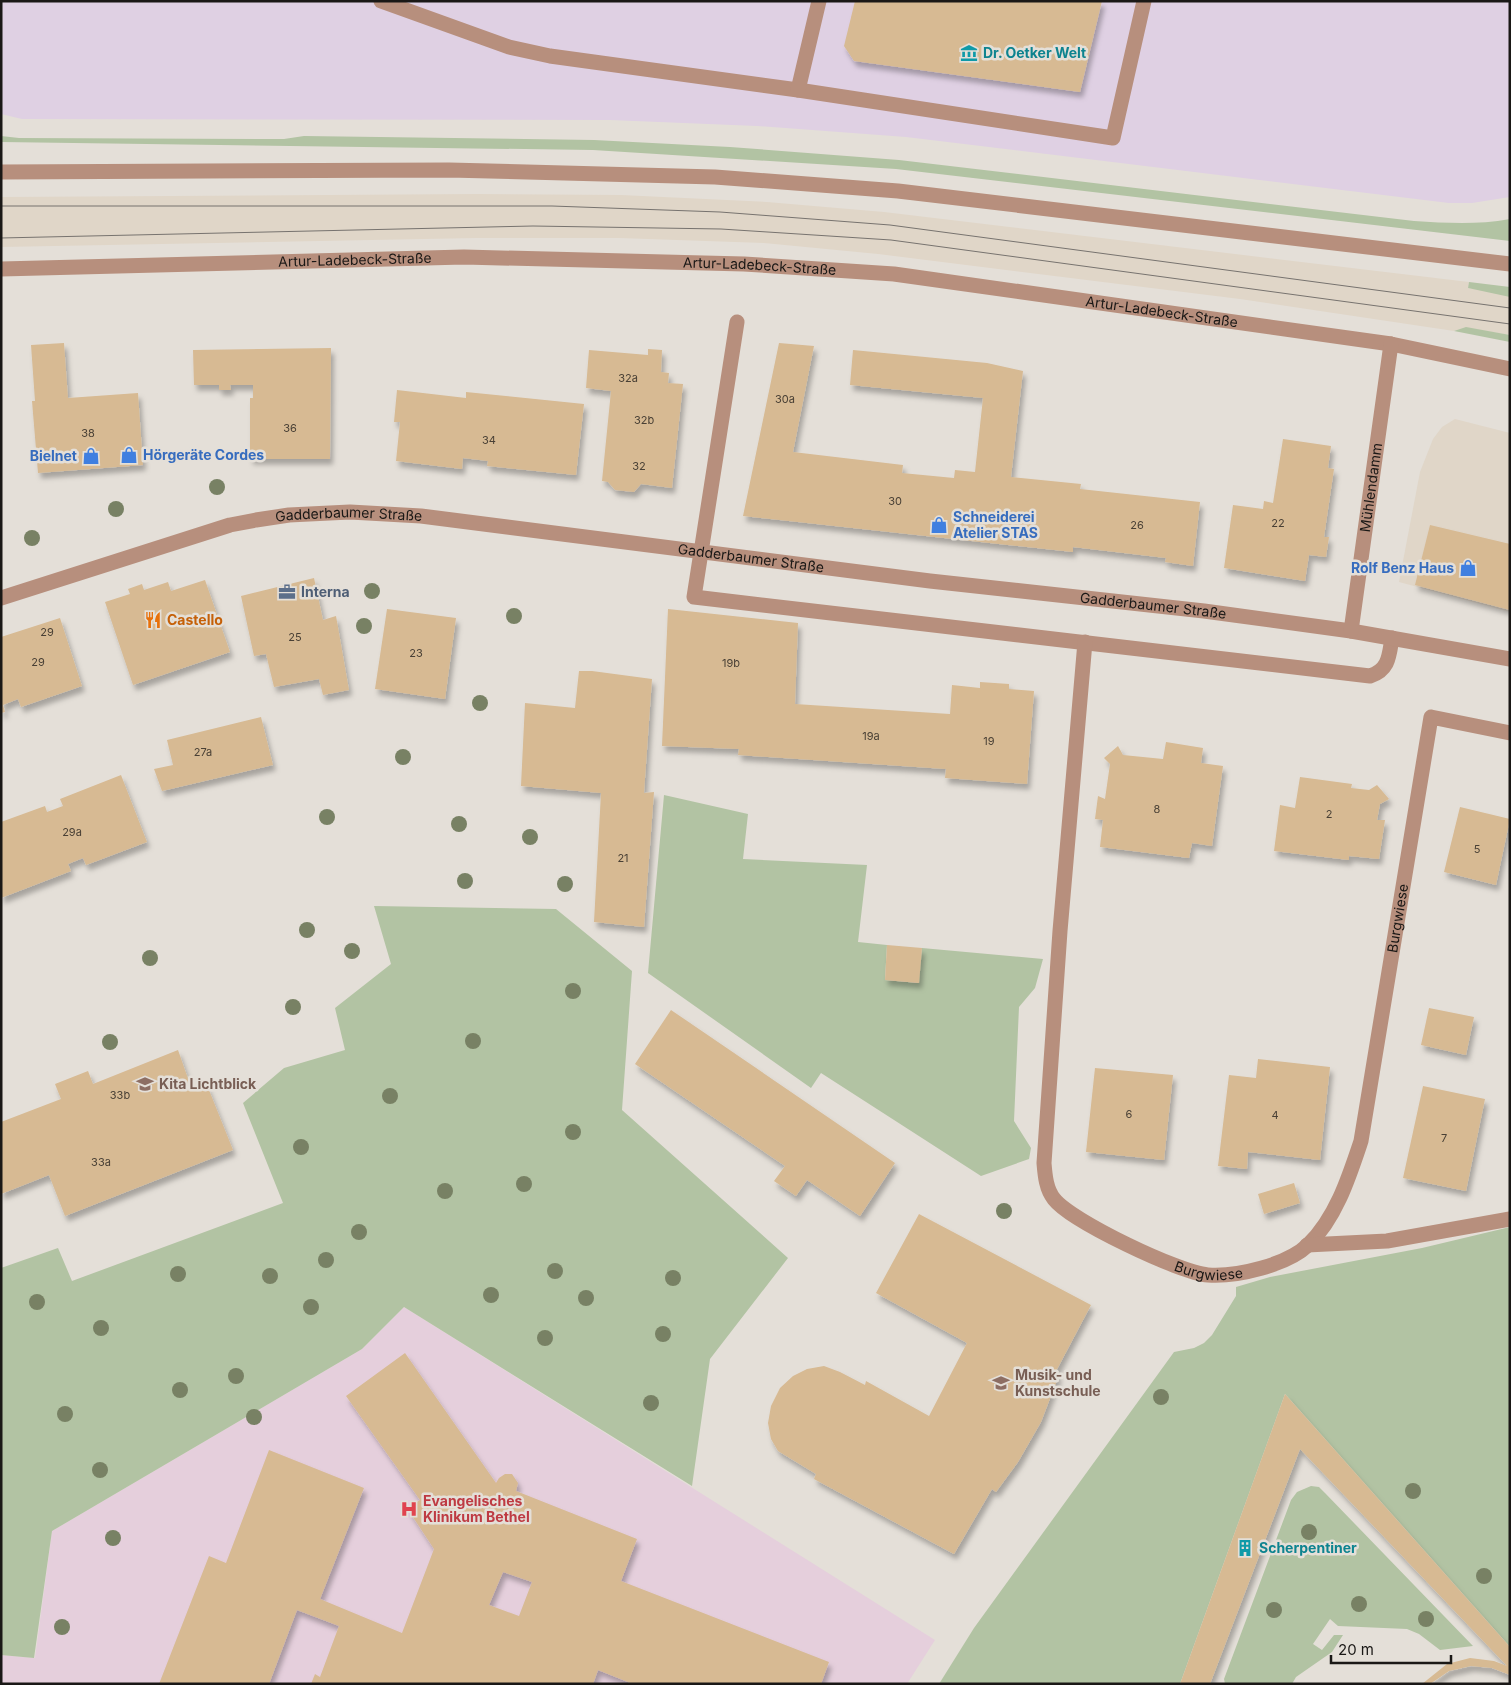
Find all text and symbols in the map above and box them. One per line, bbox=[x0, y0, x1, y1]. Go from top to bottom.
museum icon: Dr. Oetker Welt bbox=[959, 43, 979, 63]
place label: Dr. Oetker Welt bbox=[983, 44, 1086, 61]
street label: Artur-Ladebeck-Straße bbox=[278, 249, 432, 270]
street label: Artur-Ladebeck-Straße bbox=[683, 253, 837, 278]
street label: Artur-Ladebeck-Straße bbox=[1085, 292, 1239, 330]
house number: 32a bbox=[618, 371, 638, 385]
house number: 30a bbox=[775, 392, 795, 406]
house number: 32b bbox=[634, 413, 654, 427]
house number: 36 bbox=[283, 421, 297, 435]
house number: 38 bbox=[81, 426, 95, 440]
house number: 34 bbox=[482, 433, 496, 447]
street label: Mühlendamm bbox=[1356, 442, 1385, 533]
shop icon: Hörgeräte Cordes bbox=[119, 445, 139, 465]
shop icon: Bielnet bbox=[81, 446, 101, 466]
place label: Hörgeräte Cordes bbox=[143, 446, 264, 463]
place label: Bielnet bbox=[30, 447, 77, 464]
house number: 32 bbox=[632, 459, 646, 473]
house number: 30 bbox=[888, 494, 902, 508]
street label: Gadderbaumer Straße bbox=[274, 503, 423, 525]
place label: Schneiderei Atelier STAS bbox=[953, 508, 1038, 541]
shop icon: Schneiderei Atelier STAS bbox=[929, 515, 949, 535]
house number: 22 bbox=[1271, 516, 1285, 530]
house number: 26 bbox=[1130, 518, 1144, 532]
street label: Gadderbaumer Straße bbox=[677, 540, 825, 575]
shop icon: Rolf Benz Haus bbox=[1458, 558, 1478, 578]
place label: Rolf Benz Haus bbox=[1351, 559, 1454, 576]
office icon: Interna bbox=[277, 582, 297, 602]
place label: Interna bbox=[301, 583, 350, 600]
street label: Gadderbaumer Straße bbox=[1079, 588, 1227, 622]
restaurant icon: Castello bbox=[143, 610, 163, 630]
place label: Castello bbox=[167, 611, 223, 628]
house number: 29 bbox=[40, 625, 54, 639]
house number: 25 bbox=[288, 630, 302, 644]
house number: 23 bbox=[409, 646, 423, 660]
house number: 29 bbox=[31, 655, 45, 669]
house number: 19b bbox=[722, 656, 740, 670]
house number: 19a bbox=[862, 729, 880, 743]
house number: 19 bbox=[983, 734, 995, 748]
house number: 27a bbox=[194, 745, 212, 759]
house number: 8 bbox=[1154, 802, 1161, 816]
house number: 2 bbox=[1326, 807, 1332, 821]
house number: 29a bbox=[62, 825, 82, 839]
house number: 5 bbox=[1474, 842, 1481, 856]
house number: 21 bbox=[617, 851, 629, 865]
street label: Burgwiese bbox=[1383, 882, 1411, 954]
school or university icon: Kita Lichtblick bbox=[135, 1074, 155, 1094]
place label: Kita Lichtblick bbox=[159, 1075, 257, 1092]
house number: 33b bbox=[110, 1088, 130, 1102]
house number: 6 bbox=[1126, 1107, 1133, 1121]
house number: 4 bbox=[1271, 1108, 1279, 1122]
house number: 7 bbox=[1441, 1131, 1447, 1145]
house number: 33a bbox=[91, 1155, 111, 1169]
street label: Burgwiese bbox=[1172, 1257, 1244, 1283]
place label: Musik- und Kunstschule bbox=[1015, 1366, 1101, 1399]
school or university icon: Musik- und Kunstschule bbox=[991, 1373, 1011, 1393]
place label: Evangelisches Klinikum Bethel bbox=[423, 1492, 530, 1525]
hospital icon: Evangelisches Klinikum Bethel bbox=[399, 1499, 419, 1519]
building icon: Scherpentiner bbox=[1235, 1538, 1255, 1558]
place label: Scherpentiner bbox=[1259, 1539, 1357, 1556]
scale bar bbox=[1331, 1632, 1451, 1664]
text: 20 m bbox=[1338, 1640, 1374, 1659]

